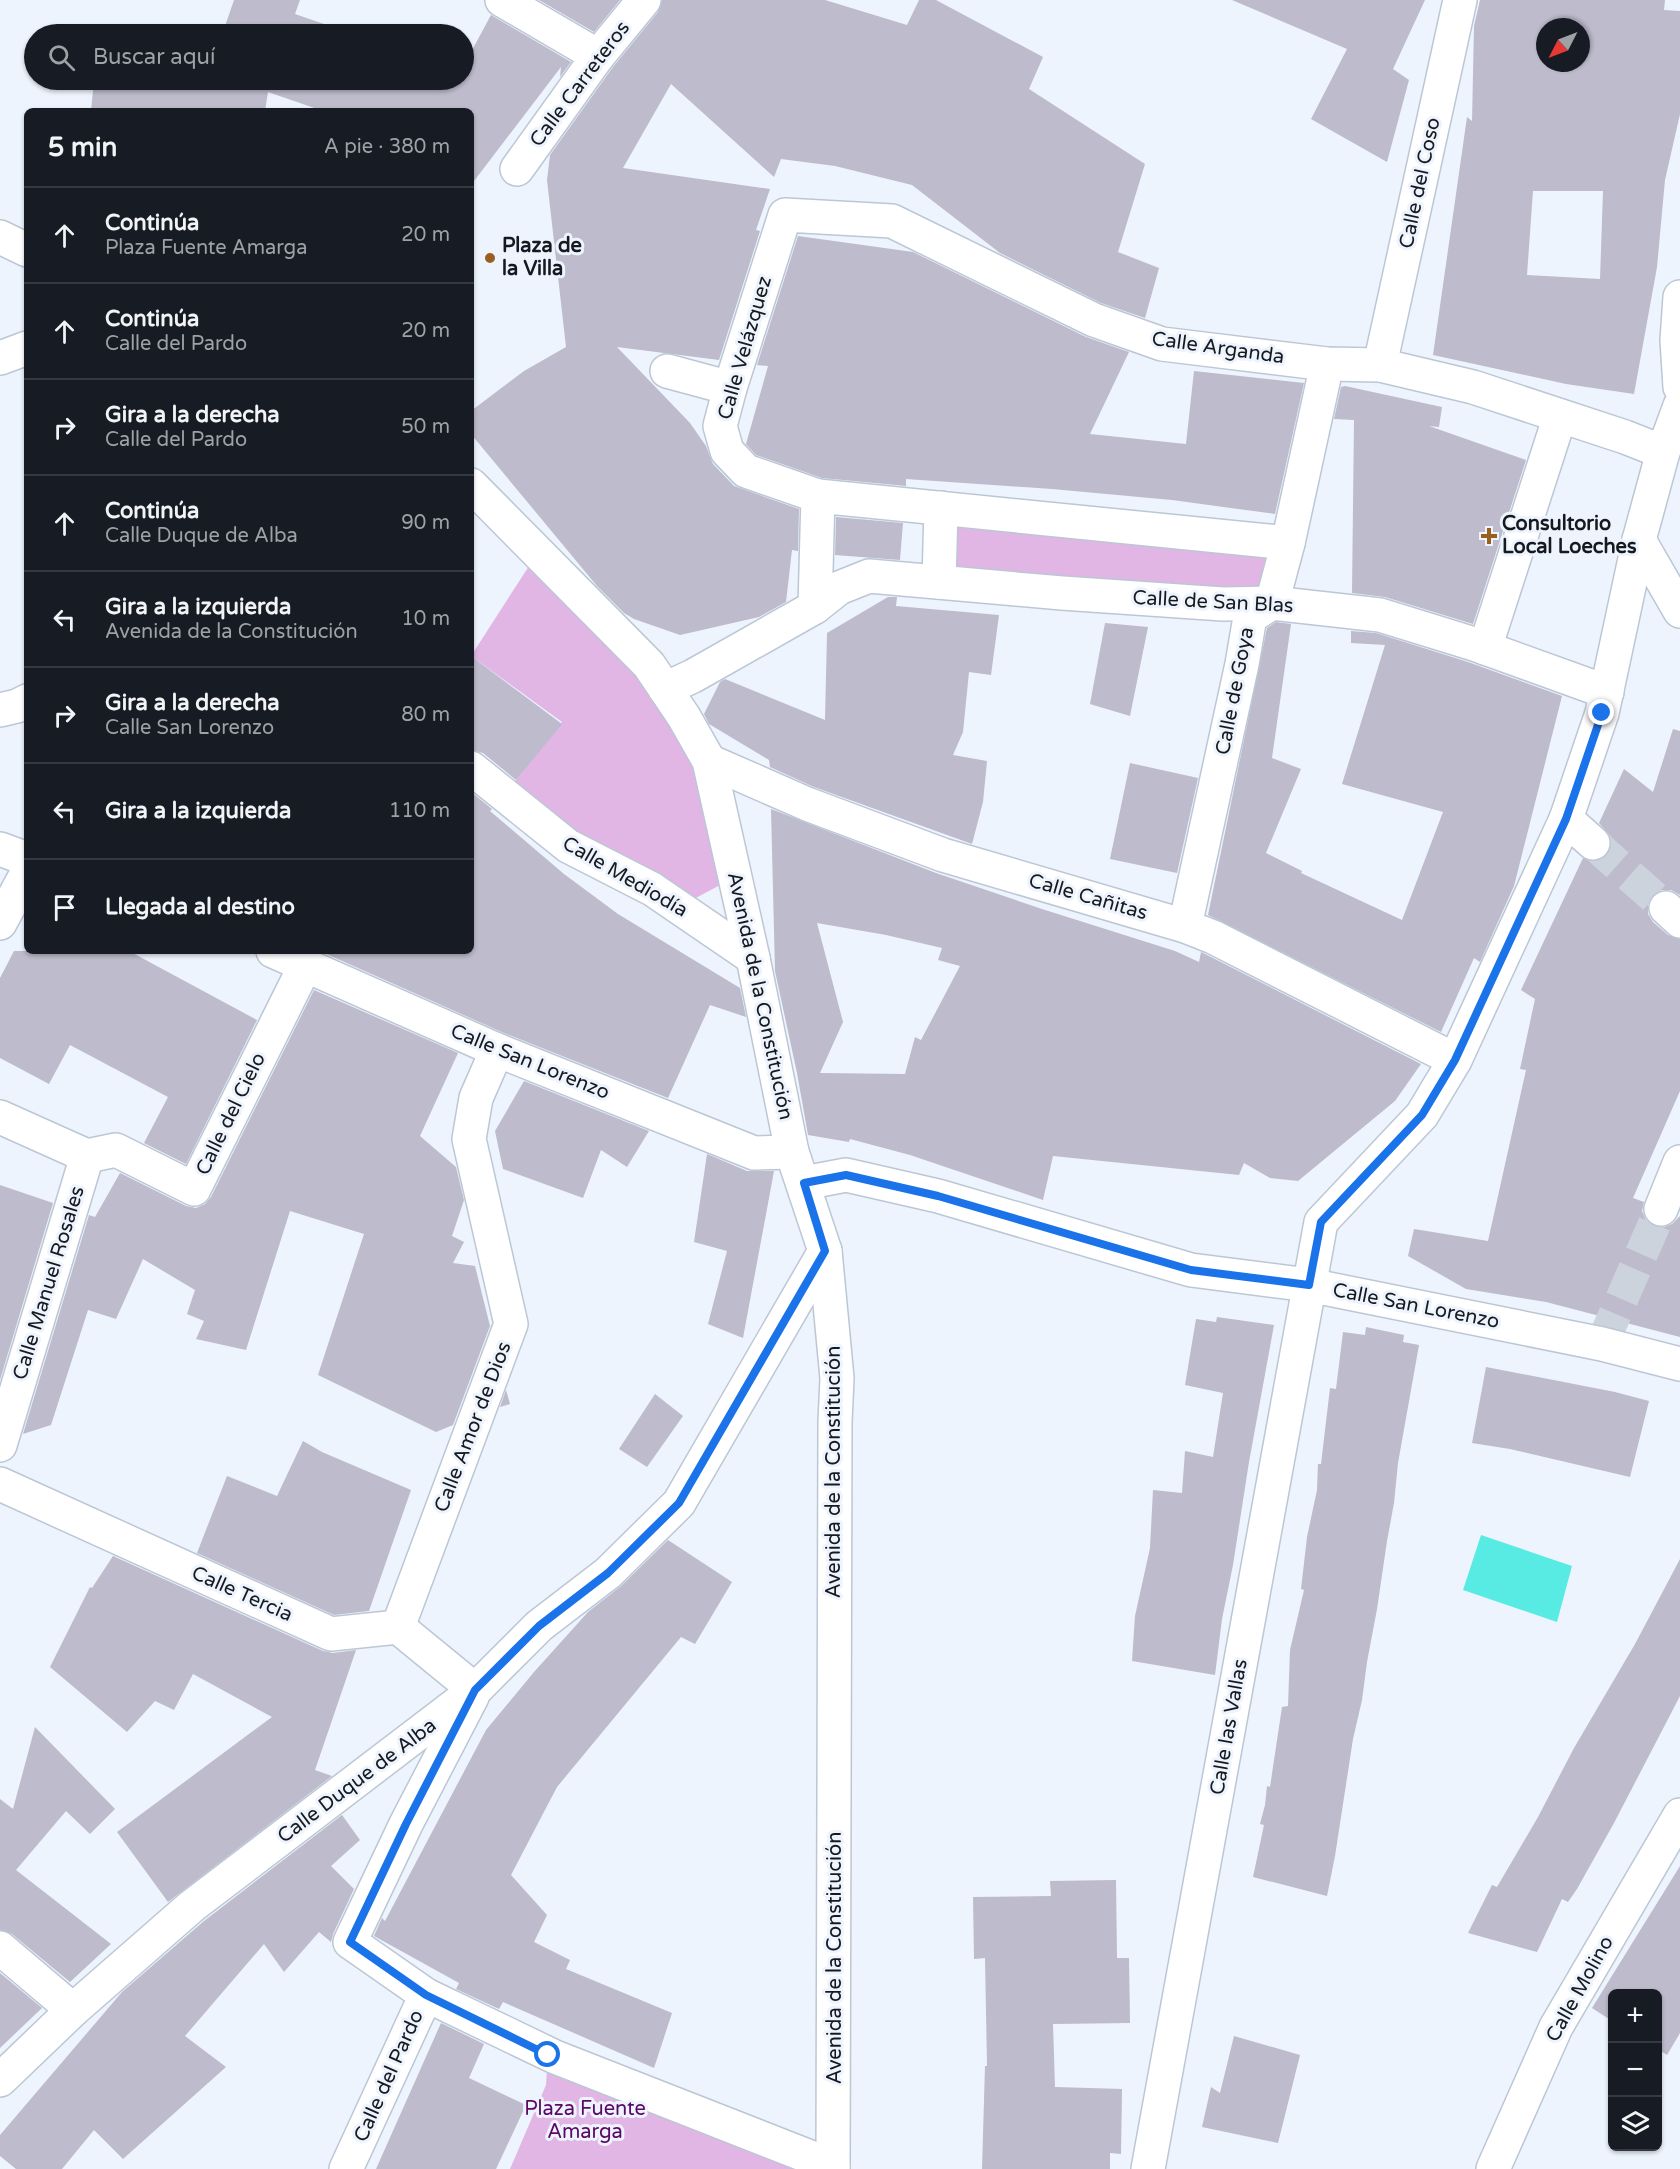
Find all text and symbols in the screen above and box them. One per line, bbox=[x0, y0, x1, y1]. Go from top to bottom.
street label: Calle Carreteros bbox=[525, 16, 635, 152]
north arrow bbox=[1536, 18, 1590, 72]
search box bbox=[24, 24, 474, 90]
icon: search bbox=[45, 41, 78, 74]
text: Buscar aquí bbox=[93, 44, 215, 70]
street label: Calle del Coso bbox=[1394, 115, 1446, 251]
text: 5 min bbox=[48, 132, 117, 163]
text: A pie · 380 m bbox=[324, 135, 450, 159]
text: Continúa bbox=[105, 210, 199, 236]
icon: ahead bbox=[48, 219, 81, 252]
text: 20 m bbox=[401, 223, 450, 247]
place label: Plaza de la Villa bbox=[502, 234, 582, 281]
text: Plaza Fuente Amarga bbox=[105, 236, 307, 260]
marker: Plaza de la Villa bbox=[483, 251, 497, 265]
street label: Calle Velázquez bbox=[713, 274, 777, 422]
text: Continúa bbox=[105, 306, 199, 332]
icon: ahead bbox=[48, 315, 81, 348]
text: 20 m bbox=[401, 319, 450, 343]
street label: Calle Arganda bbox=[1150, 327, 1286, 369]
text: Calle del Pardo bbox=[105, 332, 247, 356]
text: Gira a la derecha bbox=[105, 402, 280, 428]
icon: right bbox=[48, 411, 81, 444]
text: 50 m bbox=[401, 415, 450, 439]
text: Calle del Pardo bbox=[105, 428, 247, 452]
text: Continúa bbox=[105, 498, 199, 524]
icon: ahead bbox=[48, 507, 81, 540]
text: 90 m bbox=[401, 511, 450, 535]
place label: Consultorio Local Loeches bbox=[1502, 512, 1637, 559]
text: Calle Duque de Alba bbox=[105, 524, 298, 548]
marker: Consultorio Local Loeches bbox=[1480, 527, 1498, 545]
street label: Calle de San Blas bbox=[1132, 586, 1294, 618]
text: Gira a la izquierda bbox=[105, 594, 291, 620]
icon: left bbox=[48, 603, 81, 636]
text: 10 m bbox=[401, 607, 450, 631]
text: Avenida de la Constitución bbox=[105, 620, 358, 644]
street label: Calle de Goya bbox=[1211, 625, 1259, 757]
text: Gira a la derecha bbox=[105, 690, 280, 716]
icon: right bbox=[48, 699, 81, 732]
route end bbox=[1588, 699, 1614, 725]
text: 80 m bbox=[401, 703, 450, 727]
text: Calle San Lorenzo bbox=[105, 716, 274, 740]
icon: left bbox=[48, 795, 81, 828]
text: Gira a la izquierda bbox=[105, 798, 291, 824]
text: 110 m bbox=[389, 799, 450, 823]
street label: Calle Mediodía bbox=[558, 831, 692, 923]
street label: Calle Cañitas bbox=[1026, 869, 1150, 925]
street label: Avenida de la Constitución bbox=[722, 870, 798, 1122]
icon: arrive bbox=[48, 891, 81, 924]
text: Llegada al destino bbox=[105, 894, 295, 920]
street label: Calle San Lorenzo bbox=[447, 1019, 613, 1105]
street label: Calle del Cielo bbox=[191, 1049, 271, 1179]
street label: Calle Manuel Rosales bbox=[8, 1183, 90, 1383]
street label: Calle San Lorenzo bbox=[1331, 1278, 1501, 1334]
street label: Calle Amor de Dios bbox=[429, 1338, 517, 1516]
street label: Avenida de la Constitución bbox=[822, 1346, 846, 1598]
street label: Calle Tercia bbox=[188, 1561, 296, 1627]
street label: Calle las Vallas bbox=[1205, 1657, 1253, 1797]
street label: Calle Duque de Alba bbox=[273, 1713, 441, 1849]
street label: Avenida de la Constitución bbox=[823, 1832, 847, 2084]
street label: Calle Molino bbox=[1541, 1932, 1619, 2046]
map controls bbox=[1608, 1989, 1662, 2151]
button: + bbox=[1608, 1989, 1662, 2043]
street label: Calle del Pardo bbox=[349, 2006, 429, 2146]
route start bbox=[534, 2041, 560, 2067]
button: − bbox=[1608, 2043, 1662, 2097]
park label: Plaza Fuente Amarga bbox=[524, 2097, 646, 2144]
button: layers bbox=[1608, 2097, 1662, 2151]

